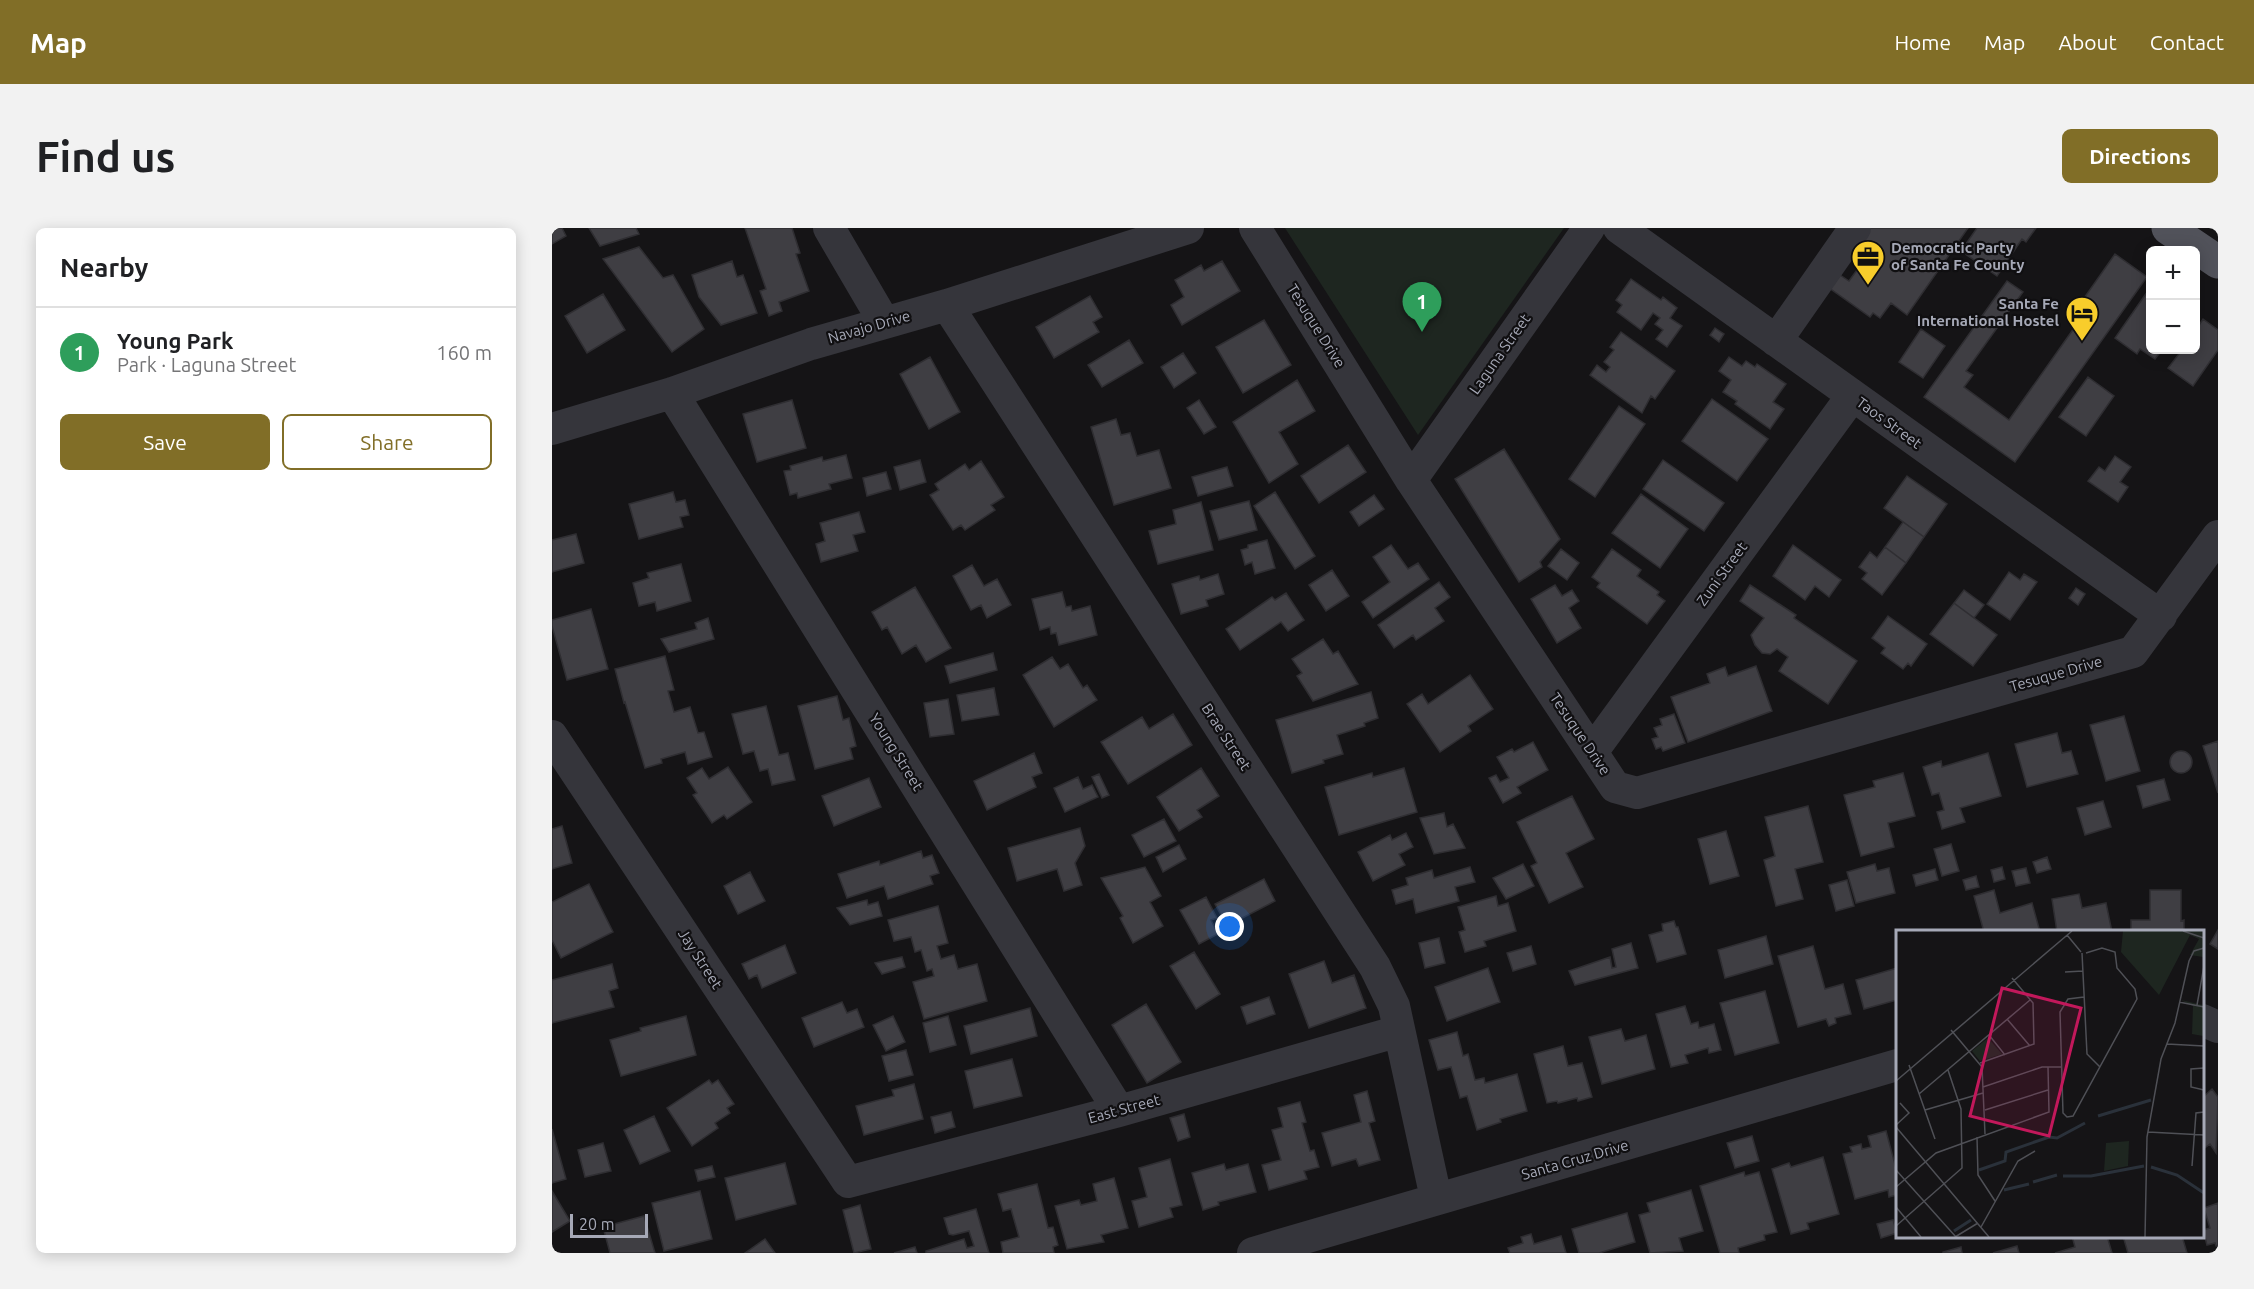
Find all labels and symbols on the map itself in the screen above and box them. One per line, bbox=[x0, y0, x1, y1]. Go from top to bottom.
office icon: Democratic Party of Santa Fe County bbox=[1850, 239, 1886, 286]
place label: Democratic Party of Santa Fe County bbox=[1891, 239, 2024, 273]
street label: Tesuque Drive bbox=[1284, 281, 1349, 371]
pin: 1 bbox=[1402, 282, 1442, 332]
place label: Santa Fe International Hostel bbox=[1917, 295, 2059, 329]
hotel icon: Santa Fe International Hostel bbox=[2064, 295, 2100, 342]
street label: Navajo Drive bbox=[826, 307, 912, 346]
street label: Laguna Street bbox=[1466, 310, 1534, 397]
street label: Taos Street bbox=[1854, 393, 1925, 452]
street label: Zuni Street bbox=[1693, 539, 1750, 609]
street label: Tesuque Drive bbox=[2008, 652, 2104, 695]
street label: Tesuque Drive bbox=[1547, 689, 1614, 778]
street label: Brae Street bbox=[1198, 700, 1254, 774]
street label: Young Street bbox=[866, 710, 927, 794]
your location bbox=[1215, 912, 1244, 941]
street label: Jay Street bbox=[675, 926, 726, 992]
inset map bbox=[1896, 930, 2203, 1238]
street label: East Street bbox=[1086, 1091, 1162, 1126]
street label: Santa Cruz Drive bbox=[1519, 1136, 1630, 1183]
scale bar bbox=[570, 1211, 648, 1238]

